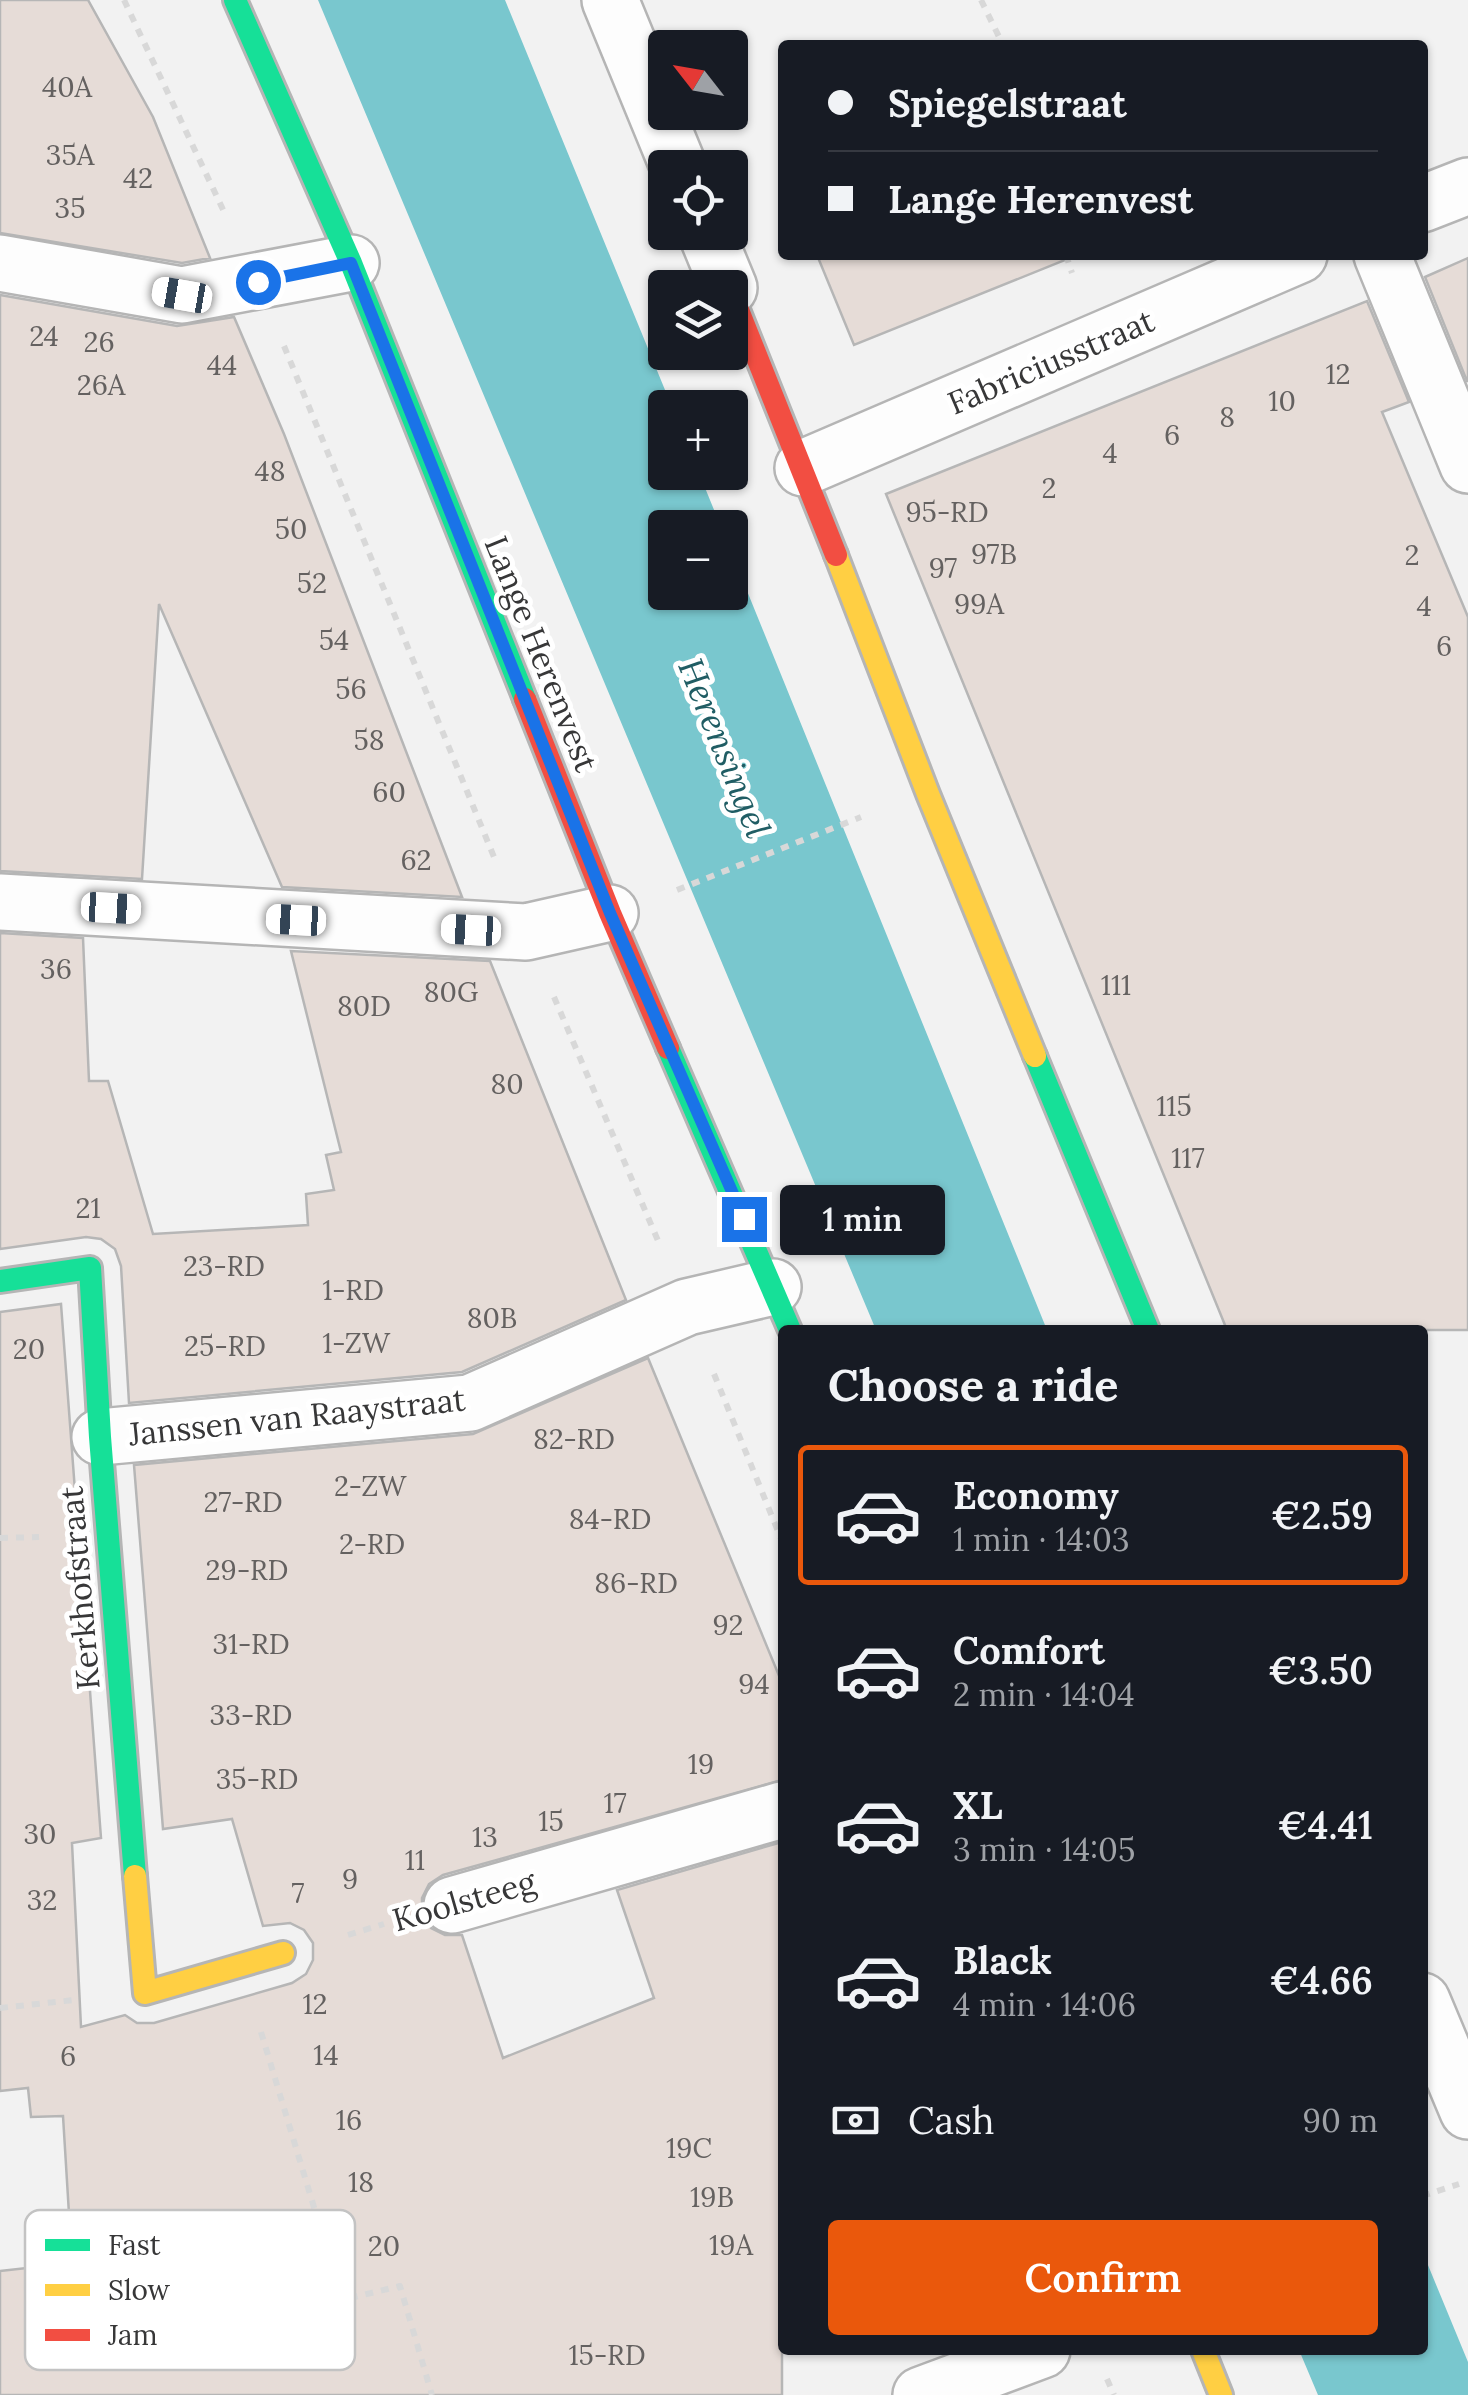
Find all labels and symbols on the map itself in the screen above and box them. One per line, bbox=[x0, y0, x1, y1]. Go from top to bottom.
north arrow bbox=[648, 30, 748, 130]
house number: 40A bbox=[42, 69, 93, 105]
house number: 35A bbox=[46, 137, 95, 173]
house number: 42 bbox=[123, 160, 153, 196]
house number: 35 bbox=[55, 190, 85, 226]
route start bbox=[236, 260, 281, 305]
car bbox=[150, 275, 214, 315]
street label: Fabriciusstraat bbox=[941, 299, 1161, 423]
house number: 24 bbox=[29, 318, 59, 354]
house number: 26 bbox=[83, 324, 115, 360]
house number: 44 bbox=[207, 347, 237, 383]
house number: 12 bbox=[1325, 356, 1351, 392]
house number: 26A bbox=[77, 367, 126, 403]
house number: 10 bbox=[1268, 383, 1296, 419]
house number: 8 bbox=[1219, 399, 1235, 435]
house number: 6 bbox=[1164, 417, 1180, 453]
house number: 4 bbox=[1102, 435, 1118, 471]
house number: 48 bbox=[255, 453, 285, 489]
house number: 2 bbox=[1041, 470, 1057, 506]
house number: 95-RD bbox=[905, 494, 989, 530]
house number: 50 bbox=[275, 511, 307, 547]
street label: Lange Herenvest bbox=[476, 530, 608, 778]
house number: 97B bbox=[971, 536, 1017, 572]
house number: 2 bbox=[1404, 537, 1420, 573]
house number: 97 bbox=[929, 550, 957, 586]
house number: 52 bbox=[297, 565, 327, 601]
house number: 99A bbox=[954, 586, 1004, 622]
house number: 4 bbox=[1416, 588, 1432, 624]
house number: 54 bbox=[319, 622, 349, 658]
house number: 6 bbox=[1436, 628, 1452, 664]
water label: Herensingel bbox=[668, 652, 781, 844]
house number: 56 bbox=[335, 671, 367, 707]
house number: 58 bbox=[354, 722, 385, 758]
house number: 60 bbox=[372, 774, 406, 810]
house number: 62 bbox=[400, 842, 432, 878]
car bbox=[80, 891, 142, 925]
car bbox=[265, 903, 327, 937]
car bbox=[440, 913, 502, 947]
house number: 36 bbox=[40, 951, 72, 987]
house number: 111 bbox=[1101, 967, 1131, 1003]
house number: 80G bbox=[424, 974, 478, 1010]
house number: 80D bbox=[337, 988, 391, 1024]
house number: 80 bbox=[490, 1066, 524, 1102]
house number: 115 bbox=[1156, 1088, 1192, 1124]
house number: 117 bbox=[1171, 1140, 1205, 1176]
callout: 1 min bbox=[779, 1184, 944, 1254]
house number: 21 bbox=[75, 1190, 101, 1226]
route end bbox=[722, 1197, 767, 1242]
house number: 23-RD bbox=[183, 1248, 265, 1284]
house number: 1-RD bbox=[322, 1272, 384, 1308]
house number: 80B bbox=[467, 1300, 517, 1336]
house number: 1-ZW bbox=[322, 1325, 391, 1361]
house number: 25-RD bbox=[184, 1328, 266, 1364]
house number: 20 bbox=[13, 1331, 45, 1367]
street label: Janssen van Raaystraat bbox=[126, 1378, 468, 1455]
house number: 82-RD bbox=[533, 1421, 615, 1457]
house number: 2-ZW bbox=[334, 1468, 407, 1504]
street label: Kerkhofstraat bbox=[50, 1484, 109, 1692]
house number: 27-RD bbox=[203, 1484, 283, 1520]
house number: 84-RD bbox=[569, 1501, 651, 1537]
house number: 2-RD bbox=[339, 1526, 405, 1562]
house number: 29-RD bbox=[206, 1552, 288, 1588]
house number: 86-RD bbox=[594, 1565, 678, 1601]
house number: 92 bbox=[712, 1607, 744, 1643]
house number: 31-RD bbox=[212, 1626, 290, 1662]
house number: 94 bbox=[738, 1666, 770, 1702]
house number: 33-RD bbox=[210, 1697, 292, 1733]
house number: 19 bbox=[688, 1746, 714, 1782]
house number: 35-RD bbox=[216, 1761, 298, 1797]
house number: 17 bbox=[603, 1785, 627, 1821]
house number: 15 bbox=[538, 1803, 564, 1839]
house number: 30 bbox=[24, 1816, 56, 1852]
house number: 13 bbox=[472, 1819, 498, 1855]
house number: 11 bbox=[405, 1842, 425, 1878]
street label: Koolsteeg bbox=[388, 1860, 541, 1940]
house number: 9 bbox=[342, 1861, 358, 1897]
house number: 7 bbox=[292, 1875, 305, 1911]
house number: 32 bbox=[27, 1882, 57, 1918]
house number: 12 bbox=[302, 1986, 328, 2022]
house number: 14 bbox=[313, 2037, 339, 2073]
house number: 6 bbox=[60, 2038, 76, 2074]
house number: 16 bbox=[336, 2102, 362, 2138]
house number: 19C bbox=[666, 2130, 712, 2166]
house number: 18 bbox=[348, 2164, 374, 2200]
house number: 19B bbox=[690, 2179, 734, 2215]
legend bbox=[25, 2210, 355, 2370]
text: Fast bbox=[108, 2227, 161, 2263]
house number: 19A bbox=[709, 2227, 753, 2263]
house number: 20 bbox=[368, 2228, 400, 2264]
text: Slow bbox=[108, 2272, 171, 2308]
text: Jam bbox=[107, 2317, 158, 2353]
house number: 15-RD bbox=[568, 2337, 646, 2373]

